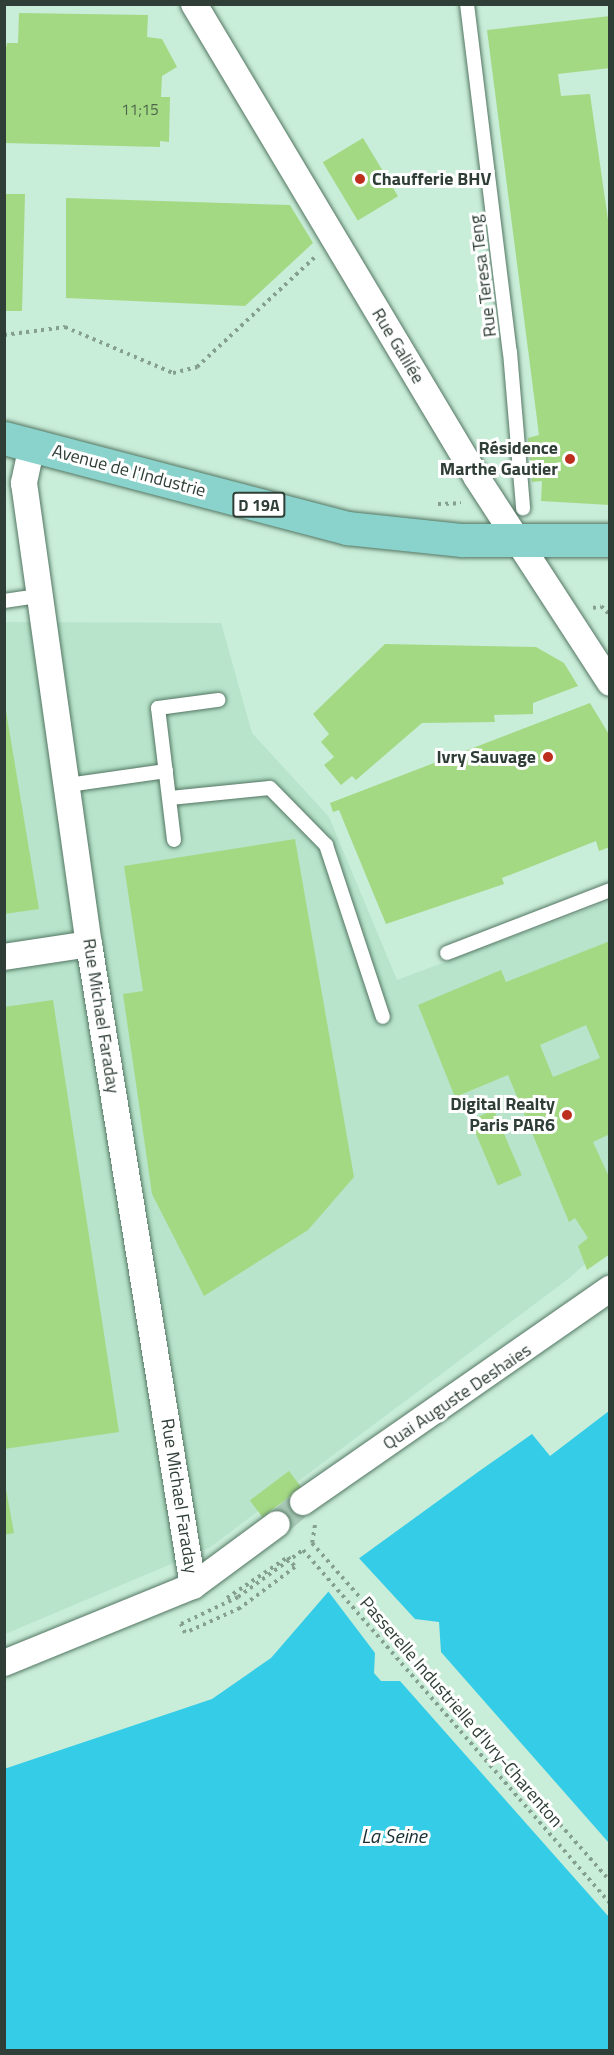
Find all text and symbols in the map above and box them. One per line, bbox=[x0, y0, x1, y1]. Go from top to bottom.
house number: 11;15 bbox=[121, 101, 159, 119]
place label: Chaufferie BHV bbox=[372, 168, 491, 190]
marker: Chaufferie BHV bbox=[353, 172, 367, 186]
street label: Rue Teresa Teng bbox=[465, 214, 501, 338]
street label: Rue Galilée bbox=[367, 304, 429, 388]
place label: Résidence Marthe Gautier bbox=[440, 438, 558, 480]
street label: Avenue de l'Industrie bbox=[50, 440, 208, 502]
marker: Résidence Marthe Gautier bbox=[563, 452, 577, 466]
road number: D 19A bbox=[232, 492, 286, 518]
place label: Ivry Sauvage bbox=[436, 746, 536, 768]
marker: Ivry Sauvage bbox=[541, 750, 555, 764]
street label: Rue Michael Faraday bbox=[78, 937, 124, 1095]
place label: Digital Realty Paris PAR6 bbox=[450, 1094, 555, 1136]
marker: Digital Realty Paris PAR6 bbox=[560, 1108, 574, 1122]
street label: Quai Auguste Deshaies bbox=[379, 1339, 535, 1455]
street label: Rue Michael Faraday bbox=[156, 1417, 202, 1575]
street label: Passerelle Industrielle d'Ivry-Charenton bbox=[355, 1592, 567, 1832]
water label: La Seine bbox=[361, 1823, 427, 1847]

